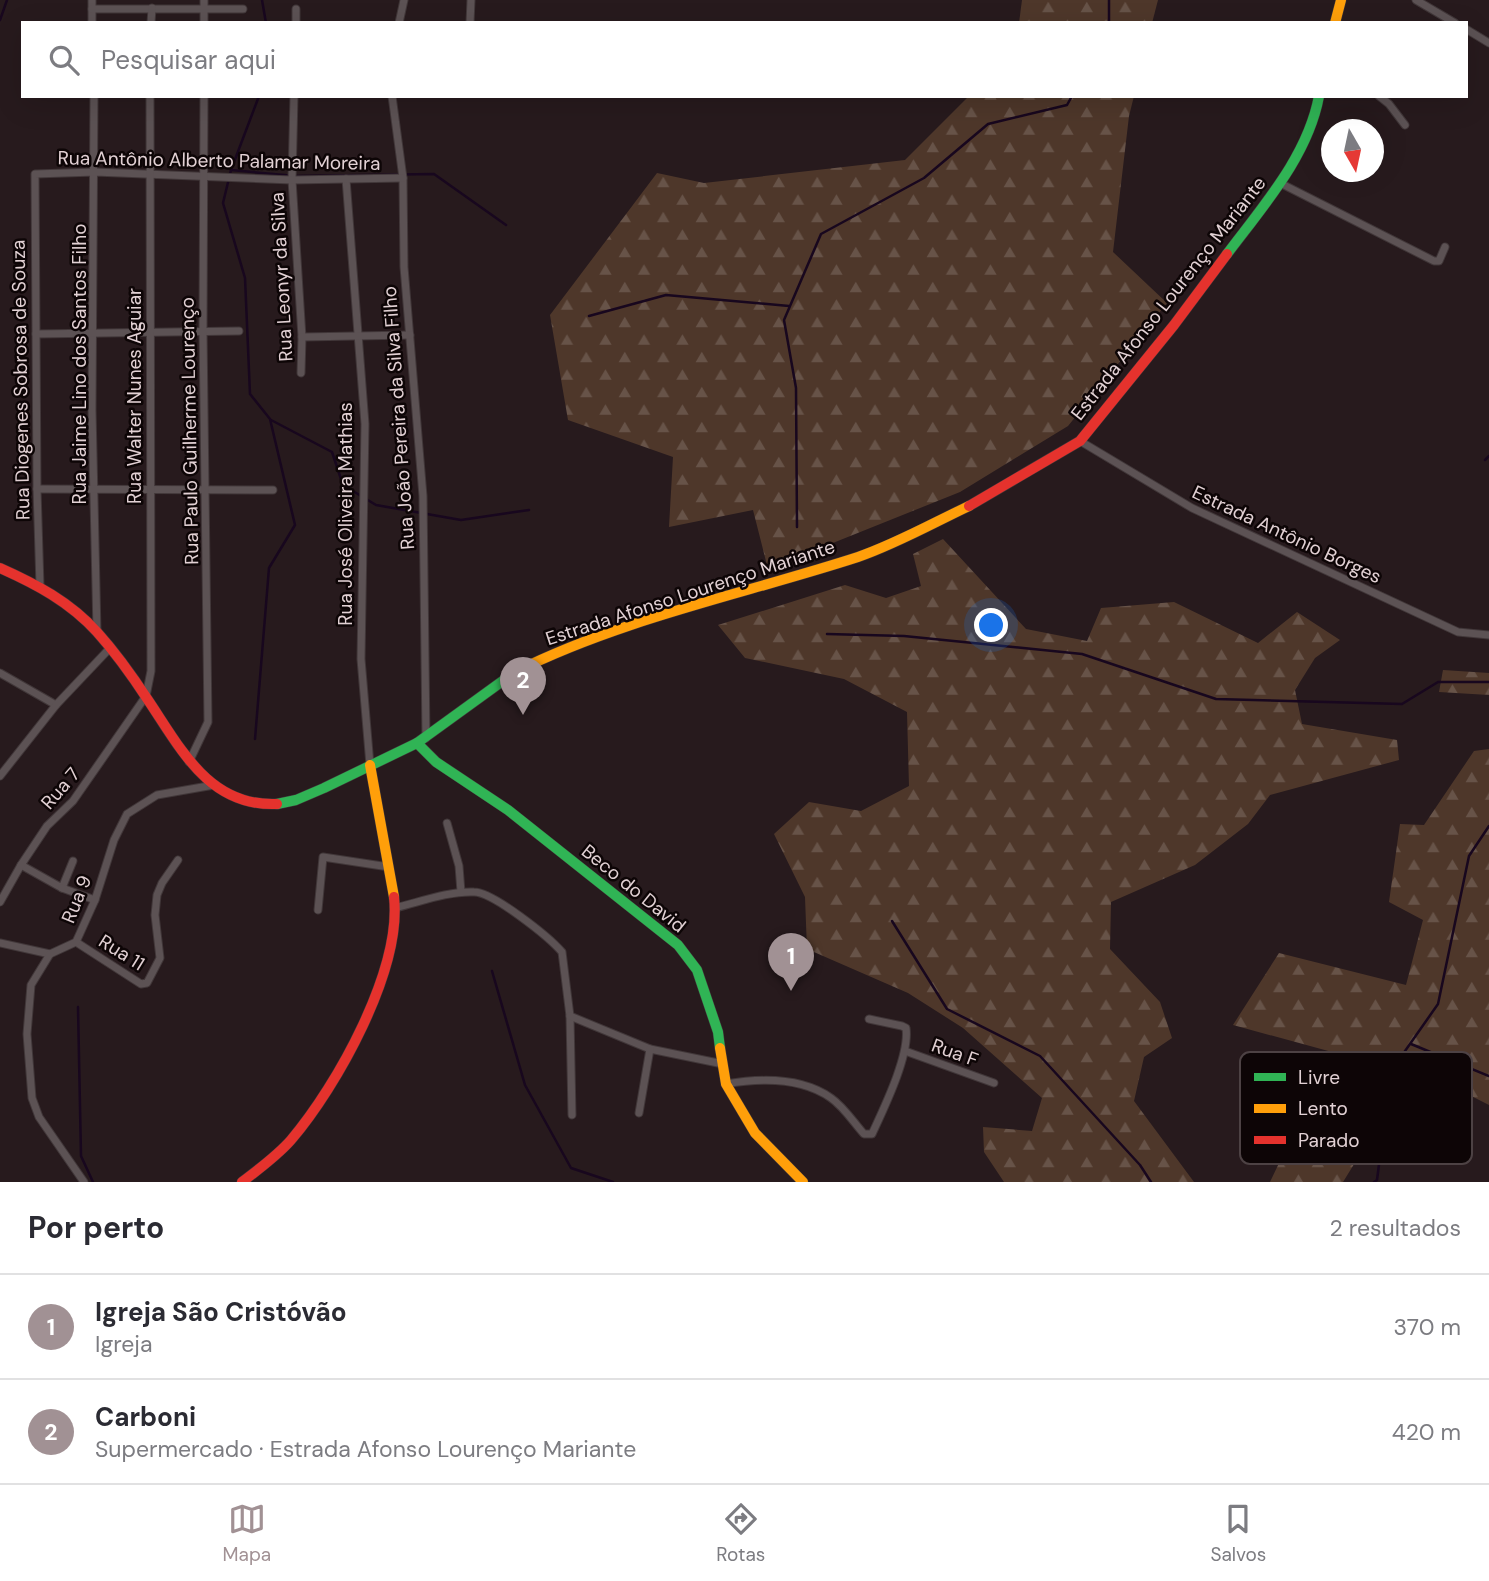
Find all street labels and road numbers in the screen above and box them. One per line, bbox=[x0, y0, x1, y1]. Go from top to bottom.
street label: Rua Antônio Alberto Palamar Moreira bbox=[57, 145, 381, 176]
street label: Estrada Afonso Lourenço Mariante bbox=[1065, 171, 1271, 425]
street label: Rua Leonyr da Silva bbox=[265, 192, 298, 362]
street label: Rua Jaime Lino dos Santos Filho bbox=[67, 224, 92, 504]
street label: Rua Diogenes Sobrosa de Souza bbox=[6, 240, 35, 520]
street label: Rua João Pereira da Silva Filho bbox=[377, 285, 420, 550]
street label: Rua Walter Nunes Aguiar bbox=[122, 288, 147, 504]
street label: Rua Paulo Guilherme Lourenço bbox=[175, 297, 204, 565]
street label: Rua José Oliveira Mathias bbox=[333, 402, 358, 626]
street label: Estrada Antônio Borges bbox=[1188, 480, 1385, 589]
street label: Estrada Afonso Lourenço Mariante bbox=[542, 534, 838, 651]
street label: Rua 7 bbox=[35, 762, 85, 815]
street label: Beco do David bbox=[576, 839, 691, 938]
street label: Rua 9 bbox=[56, 872, 97, 927]
street label: Rua 11 bbox=[94, 929, 149, 976]
street label: Rua F bbox=[928, 1033, 982, 1072]

